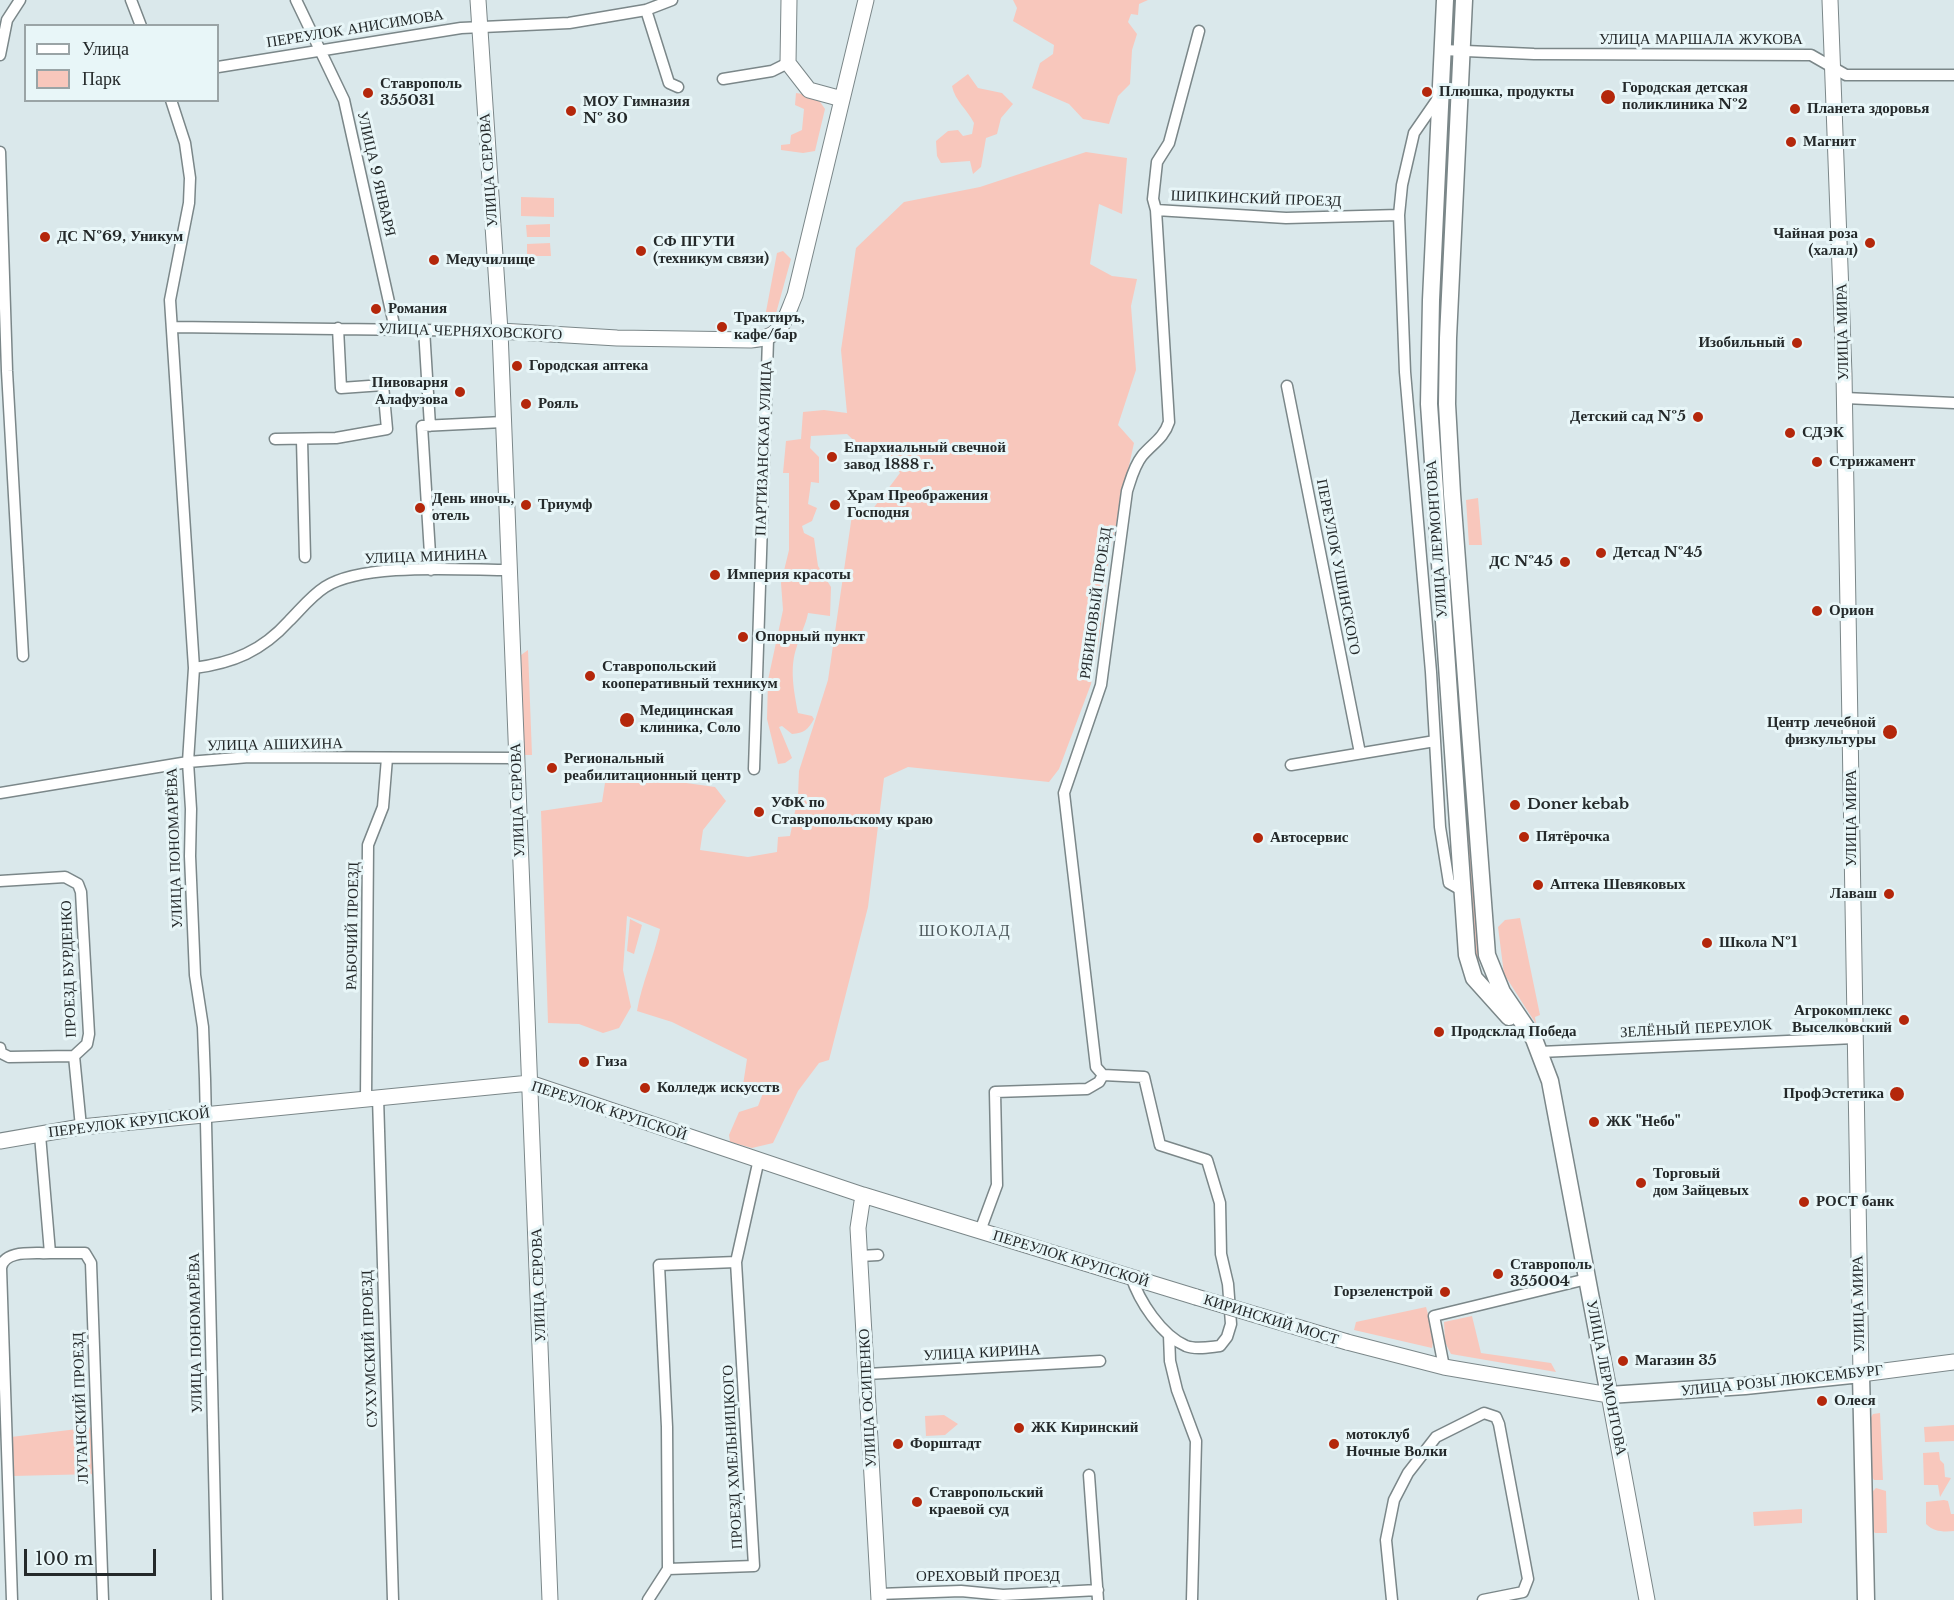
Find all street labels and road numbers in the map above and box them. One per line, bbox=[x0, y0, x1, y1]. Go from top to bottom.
street label: ПЕРЕУЛОК АНИСИМОВА bbox=[265, 6, 445, 52]
street label: УЛИЦА МАРШАЛА ЖУКОВА bbox=[1599, 31, 1803, 49]
street label: УЛИЦА 9 ЯНВАРЯ bbox=[353, 110, 399, 238]
street label: УЛИЦА СЕРОВА bbox=[476, 112, 502, 228]
street label: ШИПКИНСКИЙ ПРОЕЗД bbox=[1170, 187, 1342, 211]
street label: УЛИЦА МИРА bbox=[1833, 283, 1853, 381]
street label: УЛИЦА ЧЕРНЯХОВСКОГО bbox=[377, 320, 563, 344]
street label: ПАРТИЗАНСКАЯ УЛИЦА bbox=[752, 360, 776, 536]
street label: УЛИЦА ЛЕРМОНТОВА bbox=[1423, 459, 1451, 619]
street label: ПЕРЕУЛОК УШИНСКОГО bbox=[1312, 478, 1364, 656]
street label: РЯБИНОВЫЙ ПРОЕЗД bbox=[1076, 526, 1116, 680]
street label: УЛИЦА МИНИНА bbox=[364, 546, 488, 568]
street label: УЛИЦА АШИХИНА bbox=[207, 735, 343, 755]
street label: УЛИЦА СЕРОВА bbox=[507, 743, 529, 857]
street label: УЛИЦА ПОНОМАРЁВА bbox=[163, 767, 187, 929]
street label: УЛИЦА МИРА bbox=[1843, 769, 1861, 867]
street label: РАБОЧИЙ ПРОЕЗД bbox=[343, 862, 363, 990]
street label: ПРОЕЗД БУРДЕНКО bbox=[58, 900, 80, 1038]
street label: ЗЕЛЁНЫЙ ПЕРЕУЛОК bbox=[1619, 1016, 1773, 1042]
street label: ПЕРЕУЛОК КРУПСКОЙ bbox=[529, 1077, 689, 1145]
street label: ПЕРЕУЛОК КРУПСКОЙ bbox=[47, 1104, 211, 1142]
street label: ПЕРЕУЛОК КРУПСКОЙ bbox=[991, 1227, 1151, 1291]
street label: УЛИЦА СЕРОВА bbox=[528, 1228, 550, 1342]
street label: УЛИЦА ПОНОМАРЁВА bbox=[186, 1252, 206, 1414]
street label: УЛИЦА МИРА bbox=[1849, 1255, 1869, 1353]
street label: СУХУМСКИЙ ПРОЕЗД bbox=[358, 1270, 382, 1428]
street label: КИРИНСКИЙ МОСТ bbox=[1201, 1291, 1341, 1349]
street label: УЛИЦА ЛЕРМОНТОВА bbox=[1582, 1299, 1630, 1457]
street label: УЛИЦА ОСИПЕНКО bbox=[855, 1328, 881, 1468]
street label: ЛУГАНСКИЙ ПРОЕЗД bbox=[69, 1332, 93, 1484]
street label: УЛИЦА КИРИНА bbox=[923, 1341, 1041, 1365]
street label: УЛИЦА РОЗЫ ЛЮКСЕМБУРГ bbox=[1680, 1361, 1884, 1401]
street label: ПРОЕЗД ХМЕЛЬНИЦКОГО bbox=[719, 1364, 747, 1550]
street label: ОРЕХОВЫЙ ПРОЕЗД bbox=[916, 1568, 1060, 1586]

